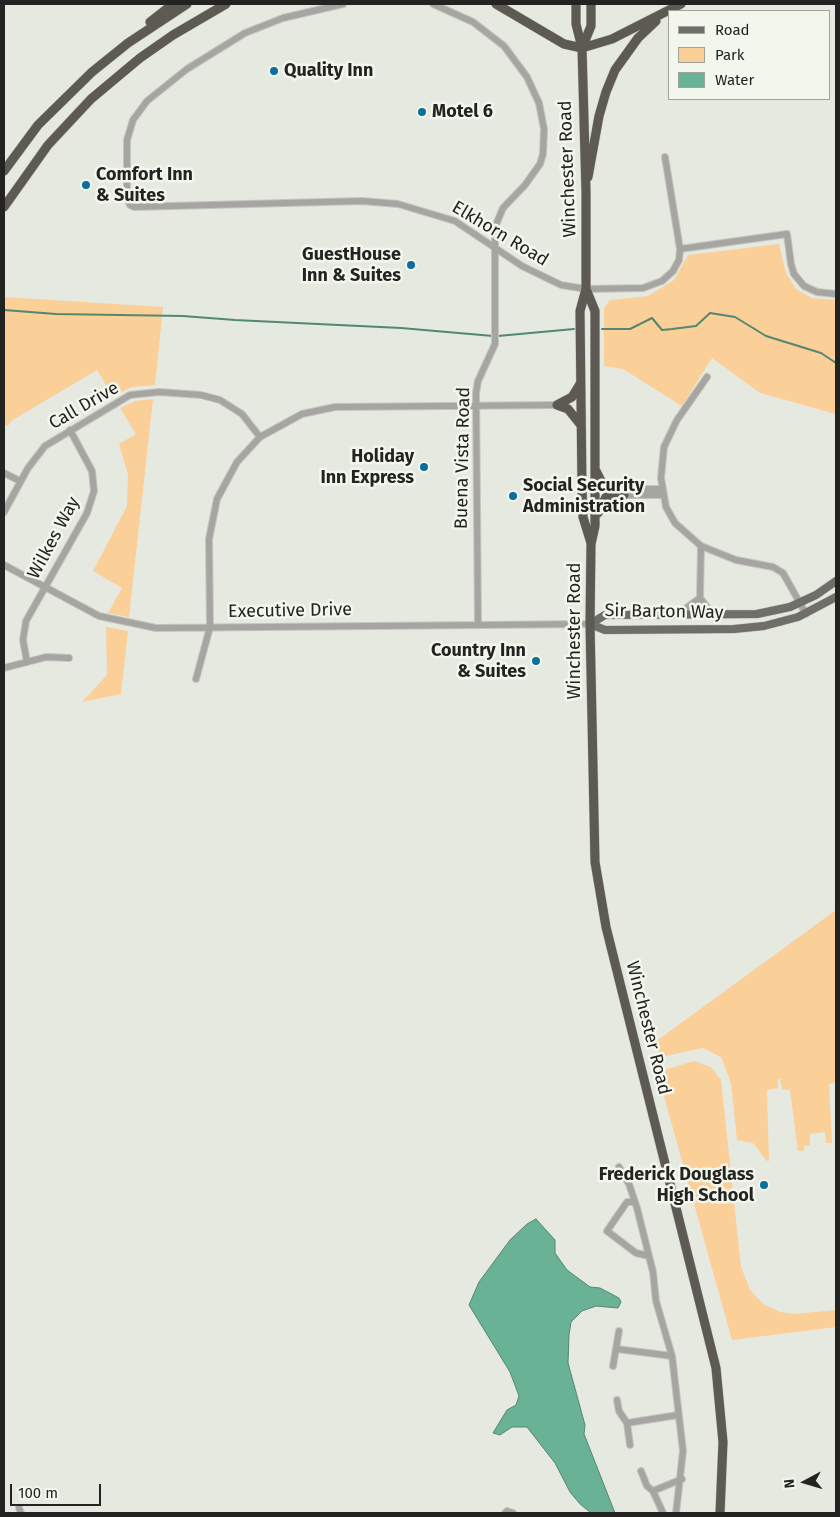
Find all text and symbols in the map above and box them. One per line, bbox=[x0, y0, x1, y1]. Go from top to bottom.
legend bbox=[668, 10, 830, 100]
text: Road bbox=[715, 21, 750, 39]
text: Park bbox=[715, 46, 745, 64]
place label: Quality Inn bbox=[284, 60, 373, 82]
marker: Quality Inn bbox=[268, 65, 280, 77]
text: Water bbox=[715, 71, 754, 89]
street label: Winchester Road bbox=[555, 100, 581, 238]
place label: Motel 6 bbox=[432, 101, 493, 123]
marker: Motel 6 bbox=[416, 106, 428, 118]
place label: Comfort Inn & Suites bbox=[96, 164, 193, 206]
marker: Comfort Inn & Suites bbox=[80, 179, 92, 191]
street label: Elkhorn Road bbox=[448, 197, 552, 271]
place label: GuestHouse Inn & Suites bbox=[302, 244, 401, 286]
marker: GuestHouse Inn & Suites bbox=[405, 259, 417, 271]
street label: Call Drive bbox=[45, 377, 123, 435]
street label: Buena Vista Road bbox=[451, 387, 475, 529]
place label: Holiday Inn Express bbox=[320, 446, 414, 488]
marker: Holiday Inn Express bbox=[418, 461, 430, 473]
place label: Social Security Administration bbox=[523, 475, 645, 518]
marker: Social Security Administration bbox=[507, 490, 519, 502]
street label: Wilkes Way bbox=[23, 493, 85, 583]
street label: Winchester Road bbox=[564, 562, 586, 700]
street label: Executive Drive bbox=[228, 599, 352, 623]
street label: Sir Barton Way bbox=[604, 600, 724, 624]
place label: Country Inn & Suites bbox=[431, 640, 526, 682]
marker: Country Inn & Suites bbox=[530, 655, 542, 667]
street label: Winchester Road bbox=[621, 959, 675, 1097]
place label: Frederick Douglass High School bbox=[599, 1164, 754, 1206]
marker: Frederick Douglass High School bbox=[758, 1179, 770, 1191]
north arrow bbox=[780, 1457, 830, 1507]
scale bar bbox=[12, 1474, 104, 1506]
text: N bbox=[781, 1478, 799, 1489]
text: 100 m bbox=[18, 1484, 58, 1502]

